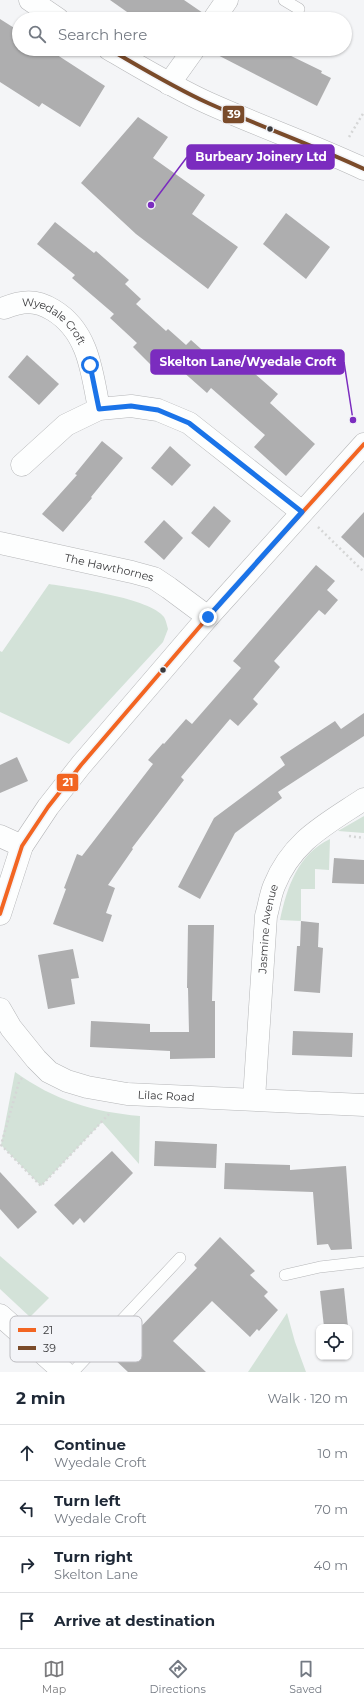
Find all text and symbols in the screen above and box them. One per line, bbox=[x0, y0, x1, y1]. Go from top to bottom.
search box bbox=[12, 12, 352, 56]
icon: search bbox=[26, 23, 48, 45]
text: Search here bbox=[58, 25, 147, 44]
line badge: 39 bbox=[222, 105, 245, 124]
text: 39 bbox=[226, 107, 241, 121]
unlabelled marker bbox=[265, 124, 275, 134]
callout: Burbeary Joinery Ltd bbox=[187, 145, 334, 169]
text: Burbeary Joinery Ltd bbox=[195, 149, 327, 164]
street label: Wyedale Croft bbox=[22, 295, 89, 348]
callout: Skelton Lane/Wyedale Croft bbox=[151, 350, 344, 374]
text: Skelton Lane/Wyedale Croft bbox=[160, 354, 337, 369]
route start bbox=[81, 356, 99, 374]
street label: The Hawthornes bbox=[63, 550, 156, 585]
route end bbox=[199, 608, 217, 626]
unlabelled marker bbox=[158, 665, 168, 675]
line badge: 21 bbox=[56, 773, 79, 792]
text: 21 bbox=[63, 775, 73, 789]
street label: Jasmine Avenue bbox=[255, 882, 281, 975]
street label: Lilac Road bbox=[137, 1088, 195, 1104]
legend bbox=[10, 1316, 142, 1362]
text: 21 bbox=[43, 1323, 53, 1337]
map controls bbox=[316, 1324, 352, 1360]
button: locate bbox=[316, 1324, 352, 1360]
text: 39 bbox=[43, 1341, 56, 1355]
text: 2 min bbox=[16, 1388, 66, 1408]
text: Walk · 120 m bbox=[267, 1390, 348, 1406]
text: Continue bbox=[54, 1435, 126, 1454]
icon: ahead bbox=[16, 1442, 38, 1464]
text: 10 m bbox=[318, 1445, 348, 1461]
text: Wyedale Croft bbox=[54, 1454, 147, 1470]
text: Turn left bbox=[54, 1491, 121, 1510]
icon: left bbox=[16, 1498, 38, 1520]
text: 70 m bbox=[315, 1501, 348, 1517]
text: Wyedale Croft bbox=[54, 1510, 147, 1526]
text: Turn right bbox=[54, 1547, 133, 1566]
icon: right bbox=[16, 1554, 38, 1576]
text: 40 m bbox=[314, 1557, 348, 1573]
text: Skelton Lane bbox=[54, 1566, 138, 1582]
icon: arrive bbox=[16, 1610, 38, 1632]
text: Arrive at destination bbox=[54, 1611, 215, 1630]
tab: Map bbox=[42, 1658, 66, 1696]
tab: Directions bbox=[150, 1658, 206, 1696]
tab: Saved bbox=[289, 1658, 322, 1696]

